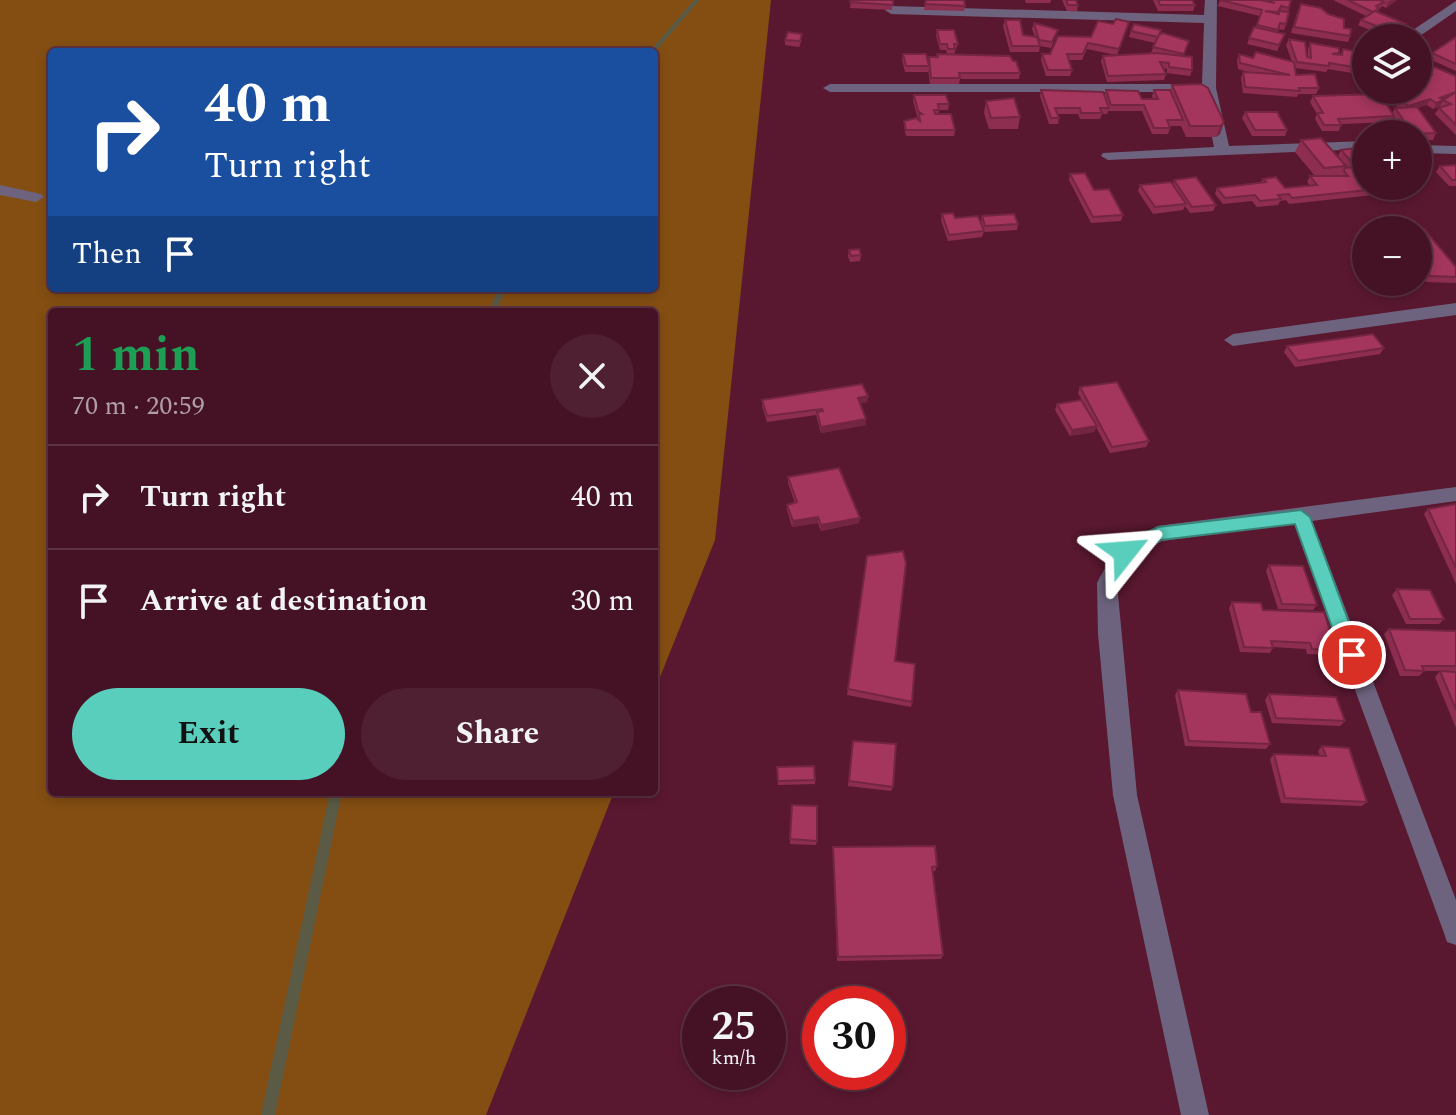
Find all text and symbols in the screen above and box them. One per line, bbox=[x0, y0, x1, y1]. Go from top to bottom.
map controls bbox=[1352, 24, 1432, 296]
button: layers bbox=[1352, 24, 1432, 104]
text: 40 m bbox=[204, 62, 331, 147]
icon: right bbox=[72, 80, 176, 184]
button: + bbox=[1352, 120, 1432, 200]
text: Turn right bbox=[204, 139, 371, 194]
button: − bbox=[1352, 216, 1432, 296]
text: Then bbox=[72, 231, 142, 277]
icon: arrive bbox=[158, 232, 202, 276]
text: 1 min bbox=[72, 319, 200, 392]
button: close bbox=[550, 334, 634, 418]
text: 70 m · 20:59 bbox=[72, 386, 205, 426]
text: Turn right bbox=[140, 474, 286, 520]
text: 40 m bbox=[571, 474, 634, 520]
icon: right bbox=[72, 475, 116, 519]
position arrow bbox=[1083, 510, 1167, 594]
text: Arrive at destination bbox=[140, 578, 427, 624]
text: 30 m bbox=[571, 578, 634, 624]
icon: arrive bbox=[72, 579, 116, 623]
pin bbox=[1318, 621, 1386, 689]
icon: arrive bbox=[1330, 633, 1374, 677]
button: Exit bbox=[72, 688, 345, 780]
button: Share bbox=[361, 688, 634, 780]
speed limit sign: 30 bbox=[802, 986, 906, 1090]
text: 25 bbox=[712, 997, 756, 1058]
text: km/h bbox=[712, 1043, 757, 1073]

